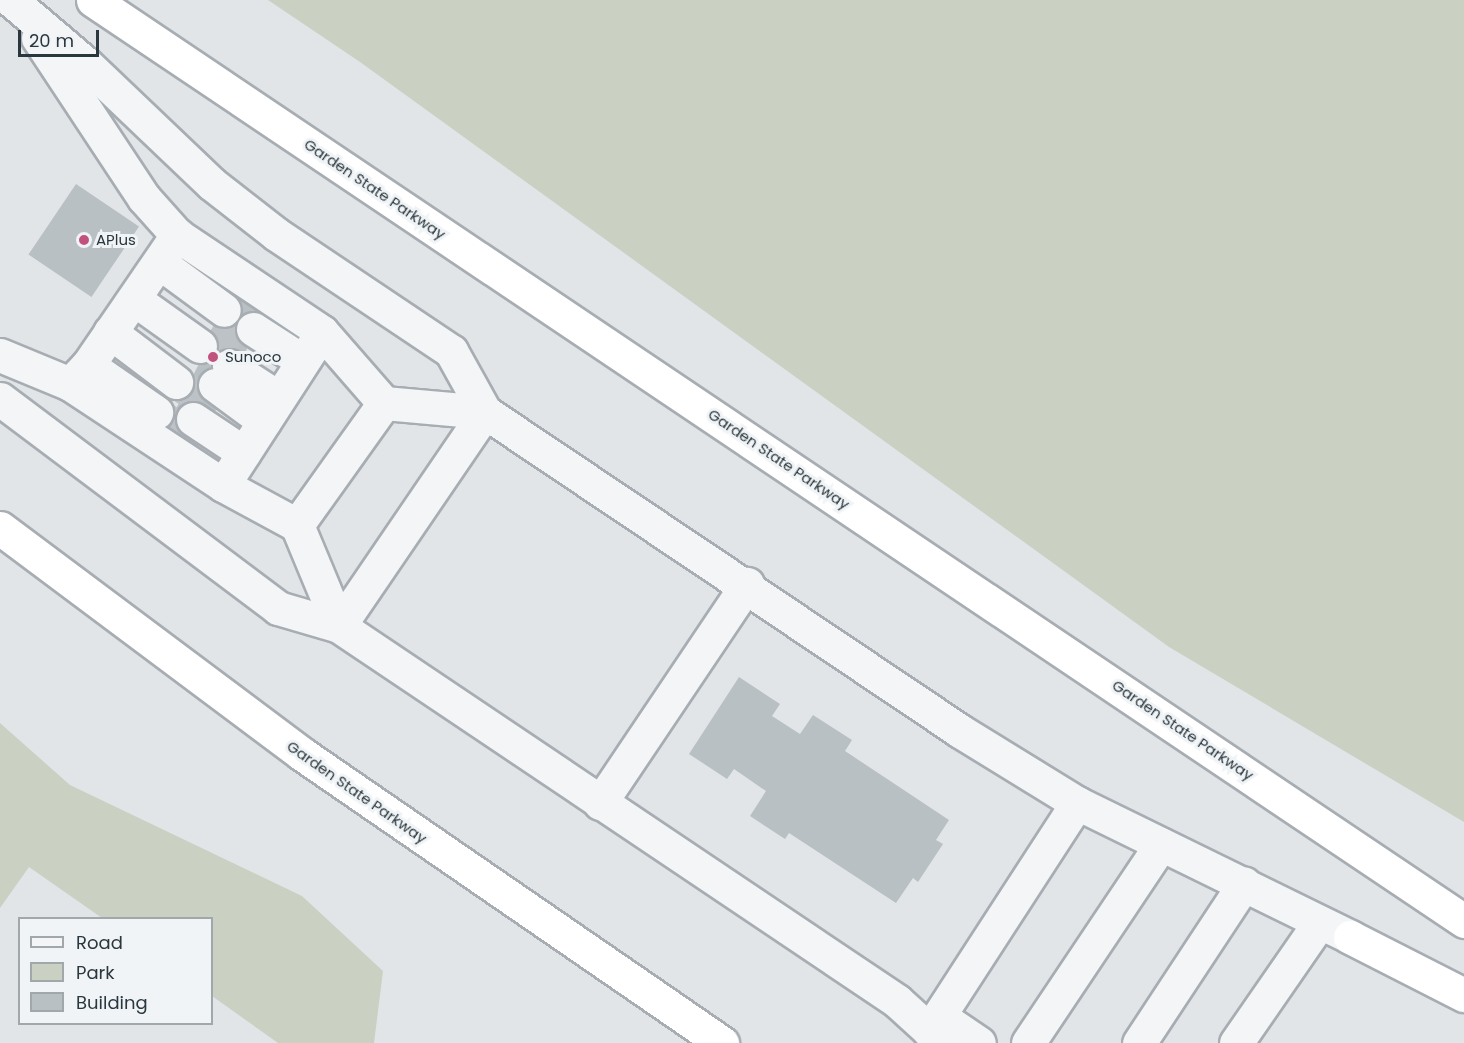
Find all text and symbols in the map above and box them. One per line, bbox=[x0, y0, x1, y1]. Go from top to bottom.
scale bar bbox=[21, 18, 102, 56]
text: 20 m bbox=[29, 28, 74, 53]
street label: Garden State Parkway bbox=[301, 135, 449, 243]
place label: APlus bbox=[96, 231, 136, 249]
marker: APlus bbox=[77, 233, 91, 247]
place label: Sunoco bbox=[225, 348, 281, 366]
marker: Sunoco bbox=[206, 350, 220, 364]
street label: Garden State Parkway bbox=[705, 405, 853, 513]
street label: Garden State Parkway bbox=[1109, 676, 1257, 784]
street label: Garden State Parkway bbox=[284, 737, 430, 847]
legend bbox=[18, 917, 213, 1025]
text: Road bbox=[76, 930, 123, 955]
text: Park bbox=[76, 960, 115, 985]
text: Building bbox=[76, 990, 148, 1015]

